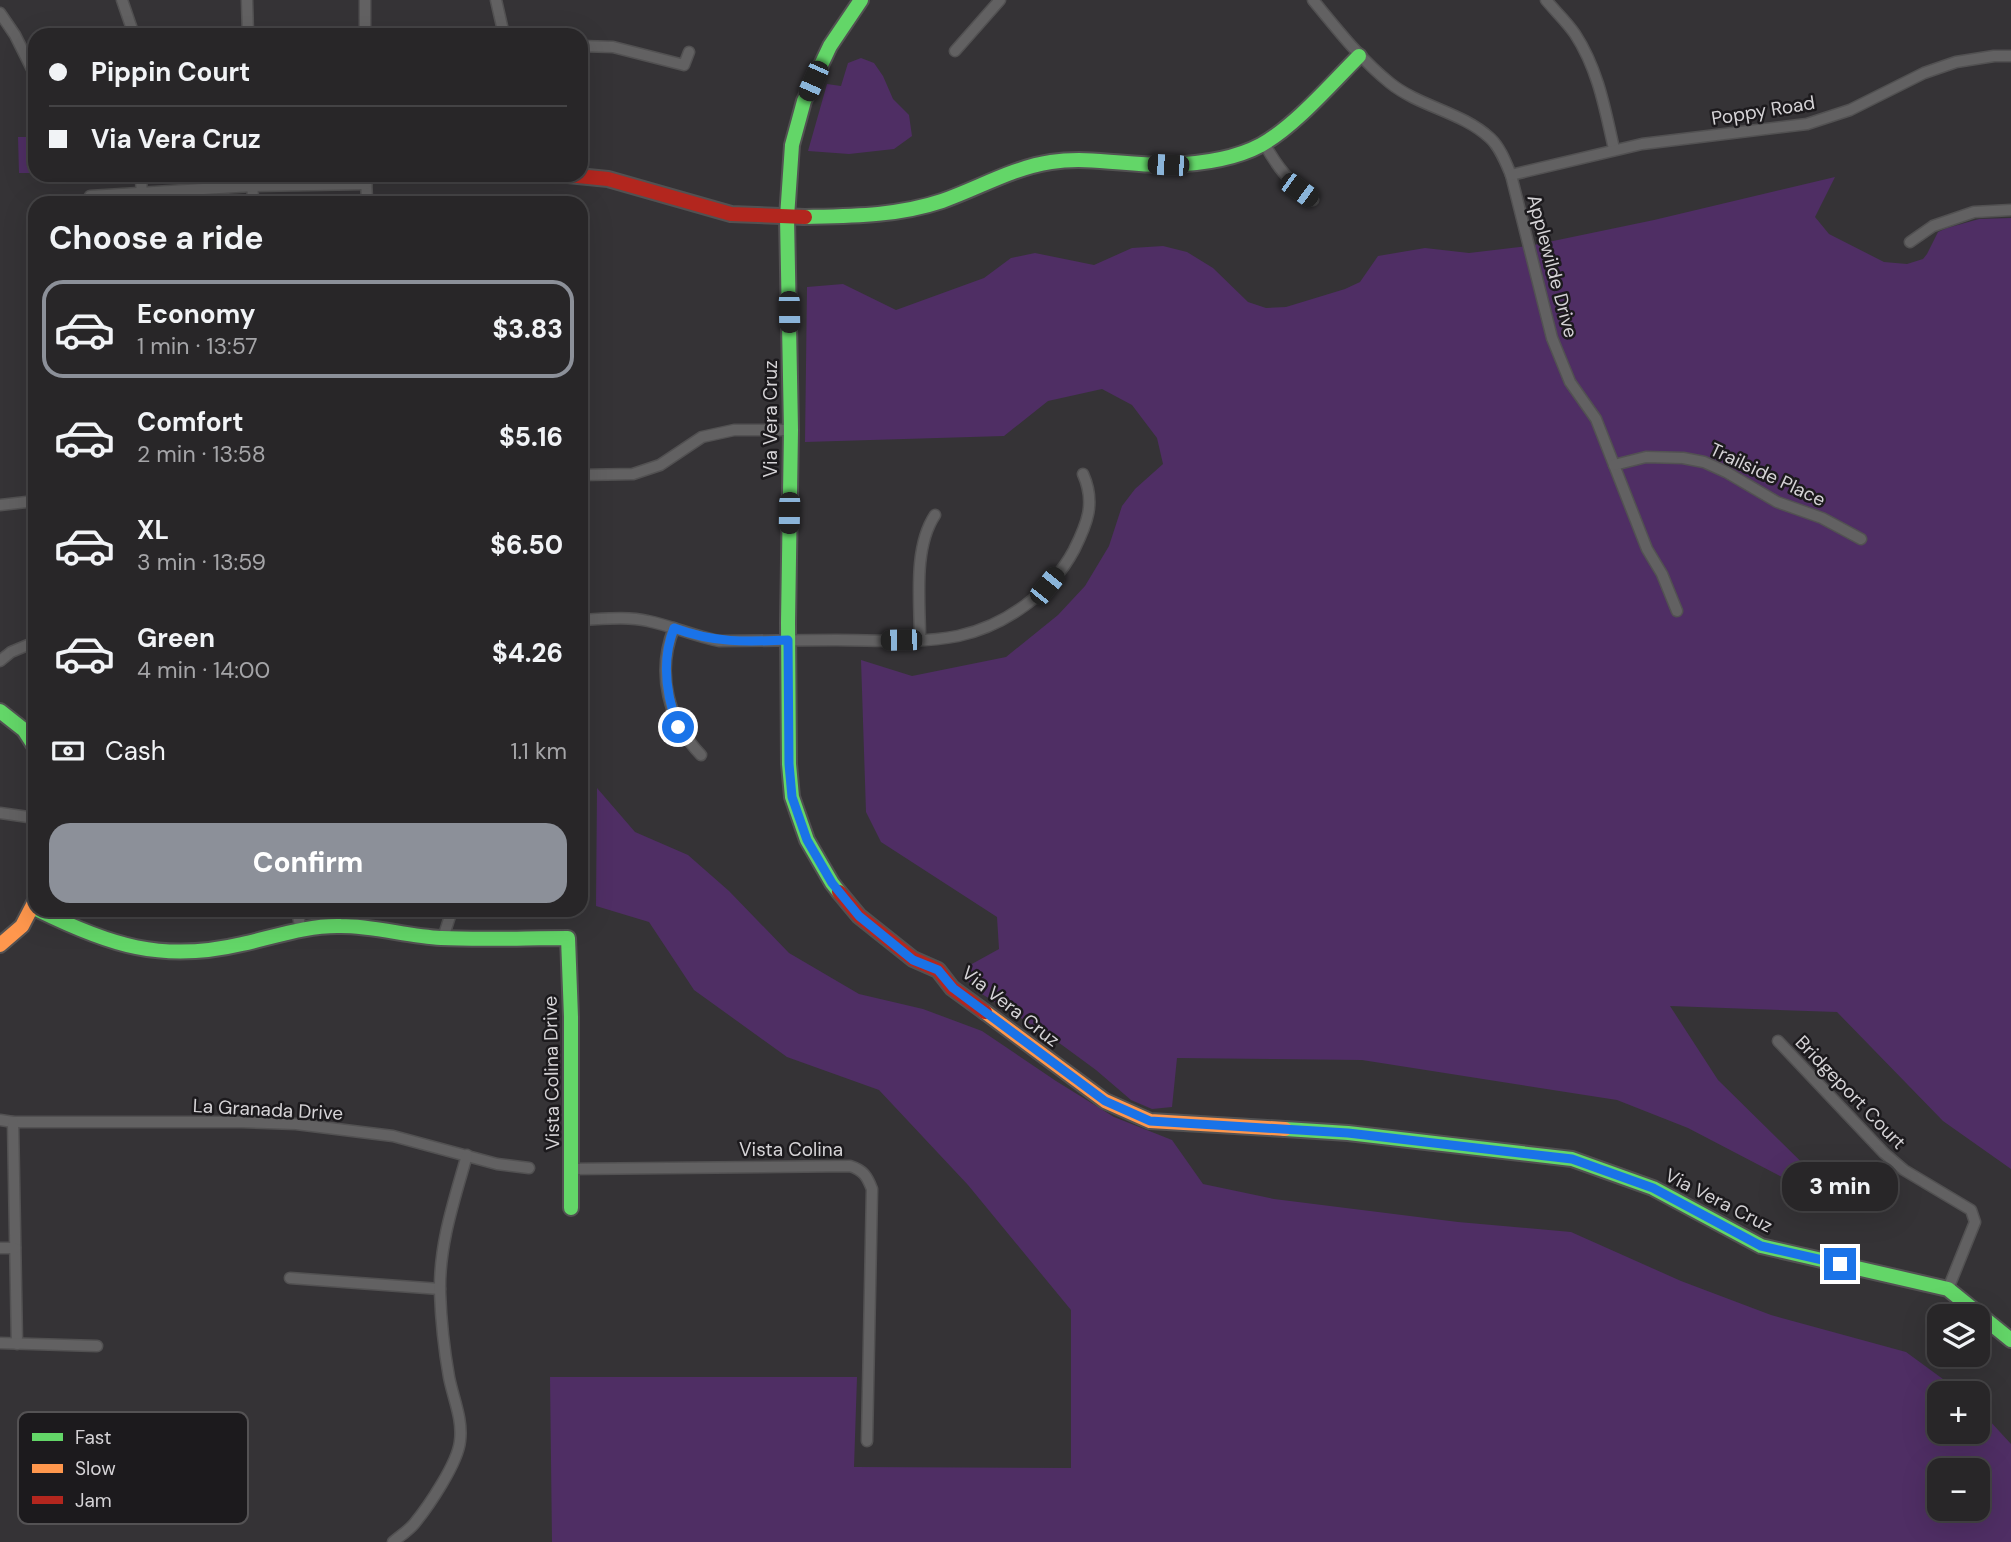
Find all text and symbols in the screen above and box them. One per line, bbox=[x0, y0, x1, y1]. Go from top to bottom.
text: Pippin Court bbox=[91, 55, 250, 89]
car bbox=[795, 58, 832, 104]
street label: Poppy Road bbox=[1709, 90, 1817, 131]
text: Via Vera Cruz bbox=[91, 122, 261, 156]
car bbox=[1147, 153, 1190, 177]
car bbox=[1276, 169, 1323, 211]
street label: Applewilde Drive bbox=[1521, 192, 1584, 340]
text: Choose a ride bbox=[49, 217, 264, 259]
car bbox=[779, 291, 800, 333]
text: Economy bbox=[137, 297, 255, 331]
icon: car bbox=[53, 298, 116, 361]
text: $3.83 bbox=[493, 312, 563, 346]
text: 1 min · 13:57 bbox=[137, 331, 258, 361]
street label: Via Vera Cruz bbox=[758, 360, 783, 478]
text: Comfort bbox=[137, 405, 243, 439]
icon: car bbox=[53, 406, 116, 469]
text: $5.16 bbox=[499, 420, 563, 454]
street label: Trailside Place bbox=[1706, 437, 1830, 512]
text: 2 min · 13:58 bbox=[137, 439, 266, 469]
car bbox=[779, 492, 800, 534]
text: XL bbox=[137, 513, 169, 547]
icon: car bbox=[53, 514, 116, 577]
text: $6.50 bbox=[490, 528, 563, 562]
text: 3 min · 13:59 bbox=[137, 547, 266, 577]
car bbox=[1026, 563, 1069, 609]
text: Green bbox=[137, 621, 215, 655]
icon: car bbox=[53, 622, 116, 685]
car bbox=[880, 629, 923, 651]
text: $4.26 bbox=[492, 636, 563, 670]
text: 4 min · 14:00 bbox=[137, 655, 270, 685]
route start bbox=[662, 711, 694, 743]
icon: cash bbox=[49, 732, 87, 770]
text: Cash bbox=[105, 734, 166, 768]
text: 1.1 km bbox=[510, 736, 567, 766]
button: Confirm bbox=[49, 823, 567, 903]
street label: Via Vera Cruz bbox=[957, 960, 1065, 1052]
street label: Vista Colina Drive bbox=[538, 996, 565, 1150]
street label: Bridgeport Court bbox=[1790, 1030, 1911, 1155]
street label: La Granada Drive bbox=[192, 1093, 344, 1126]
street label: Vista Colina bbox=[739, 1137, 843, 1162]
callout: 3 min bbox=[1782, 1162, 1898, 1212]
street label: Via Vera Cruz bbox=[1661, 1163, 1777, 1238]
text: 3 min bbox=[1809, 1171, 1871, 1201]
route end bbox=[1824, 1248, 1856, 1280]
map controls bbox=[1927, 1304, 1990, 1521]
button: layers bbox=[1927, 1304, 1990, 1367]
button: + bbox=[1927, 1381, 1990, 1444]
legend bbox=[18, 1412, 248, 1524]
text: Fast bbox=[75, 1425, 111, 1450]
text: Slow bbox=[75, 1456, 116, 1481]
button: − bbox=[1927, 1458, 1990, 1521]
text: Jam bbox=[75, 1488, 112, 1513]

